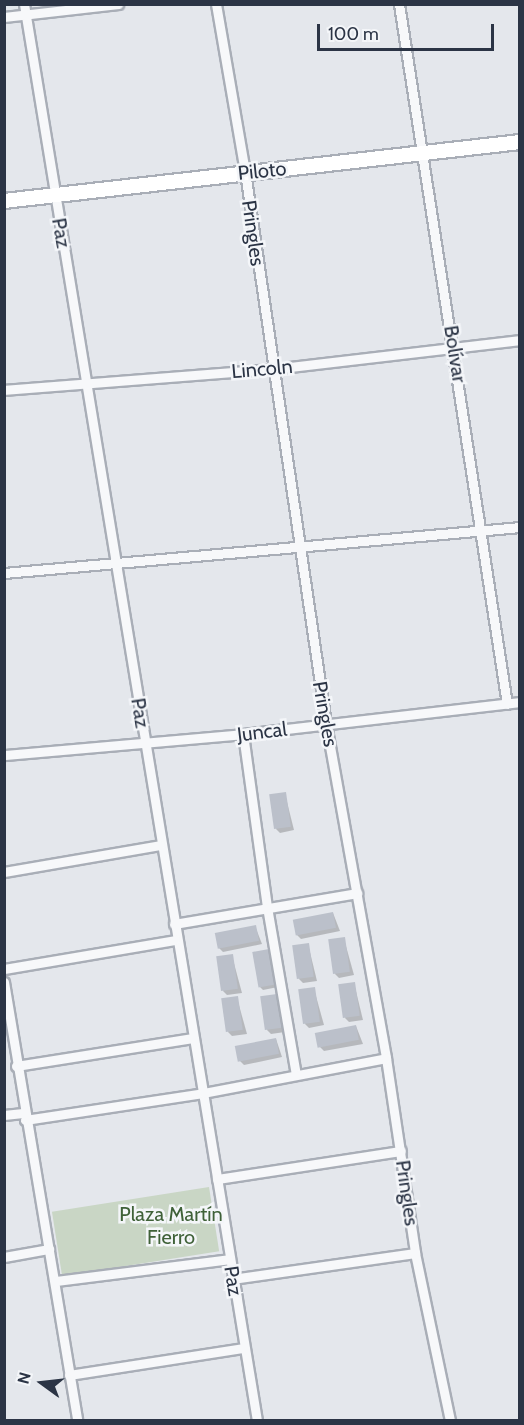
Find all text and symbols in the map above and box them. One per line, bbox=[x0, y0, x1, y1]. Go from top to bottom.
scale bar bbox=[320, 12, 497, 50]
text: 100 m bbox=[328, 23, 379, 45]
street label: Piloto bbox=[237, 157, 287, 185]
street label: Pringles bbox=[237, 199, 269, 267]
street label: Paz bbox=[47, 216, 75, 250]
street label: Bolívar bbox=[439, 324, 471, 384]
street label: Lincoln bbox=[230, 354, 294, 384]
street label: Pringles bbox=[307, 679, 343, 749]
street label: Paz bbox=[126, 696, 154, 730]
street label: Juncal bbox=[236, 717, 288, 747]
street label: Pringles bbox=[391, 1159, 423, 1227]
park label: Plaza Martín Fierro bbox=[119, 1202, 223, 1249]
street label: Paz bbox=[219, 1264, 247, 1298]
north arrow bbox=[12, 1353, 72, 1413]
text: N bbox=[13, 1370, 35, 1386]

